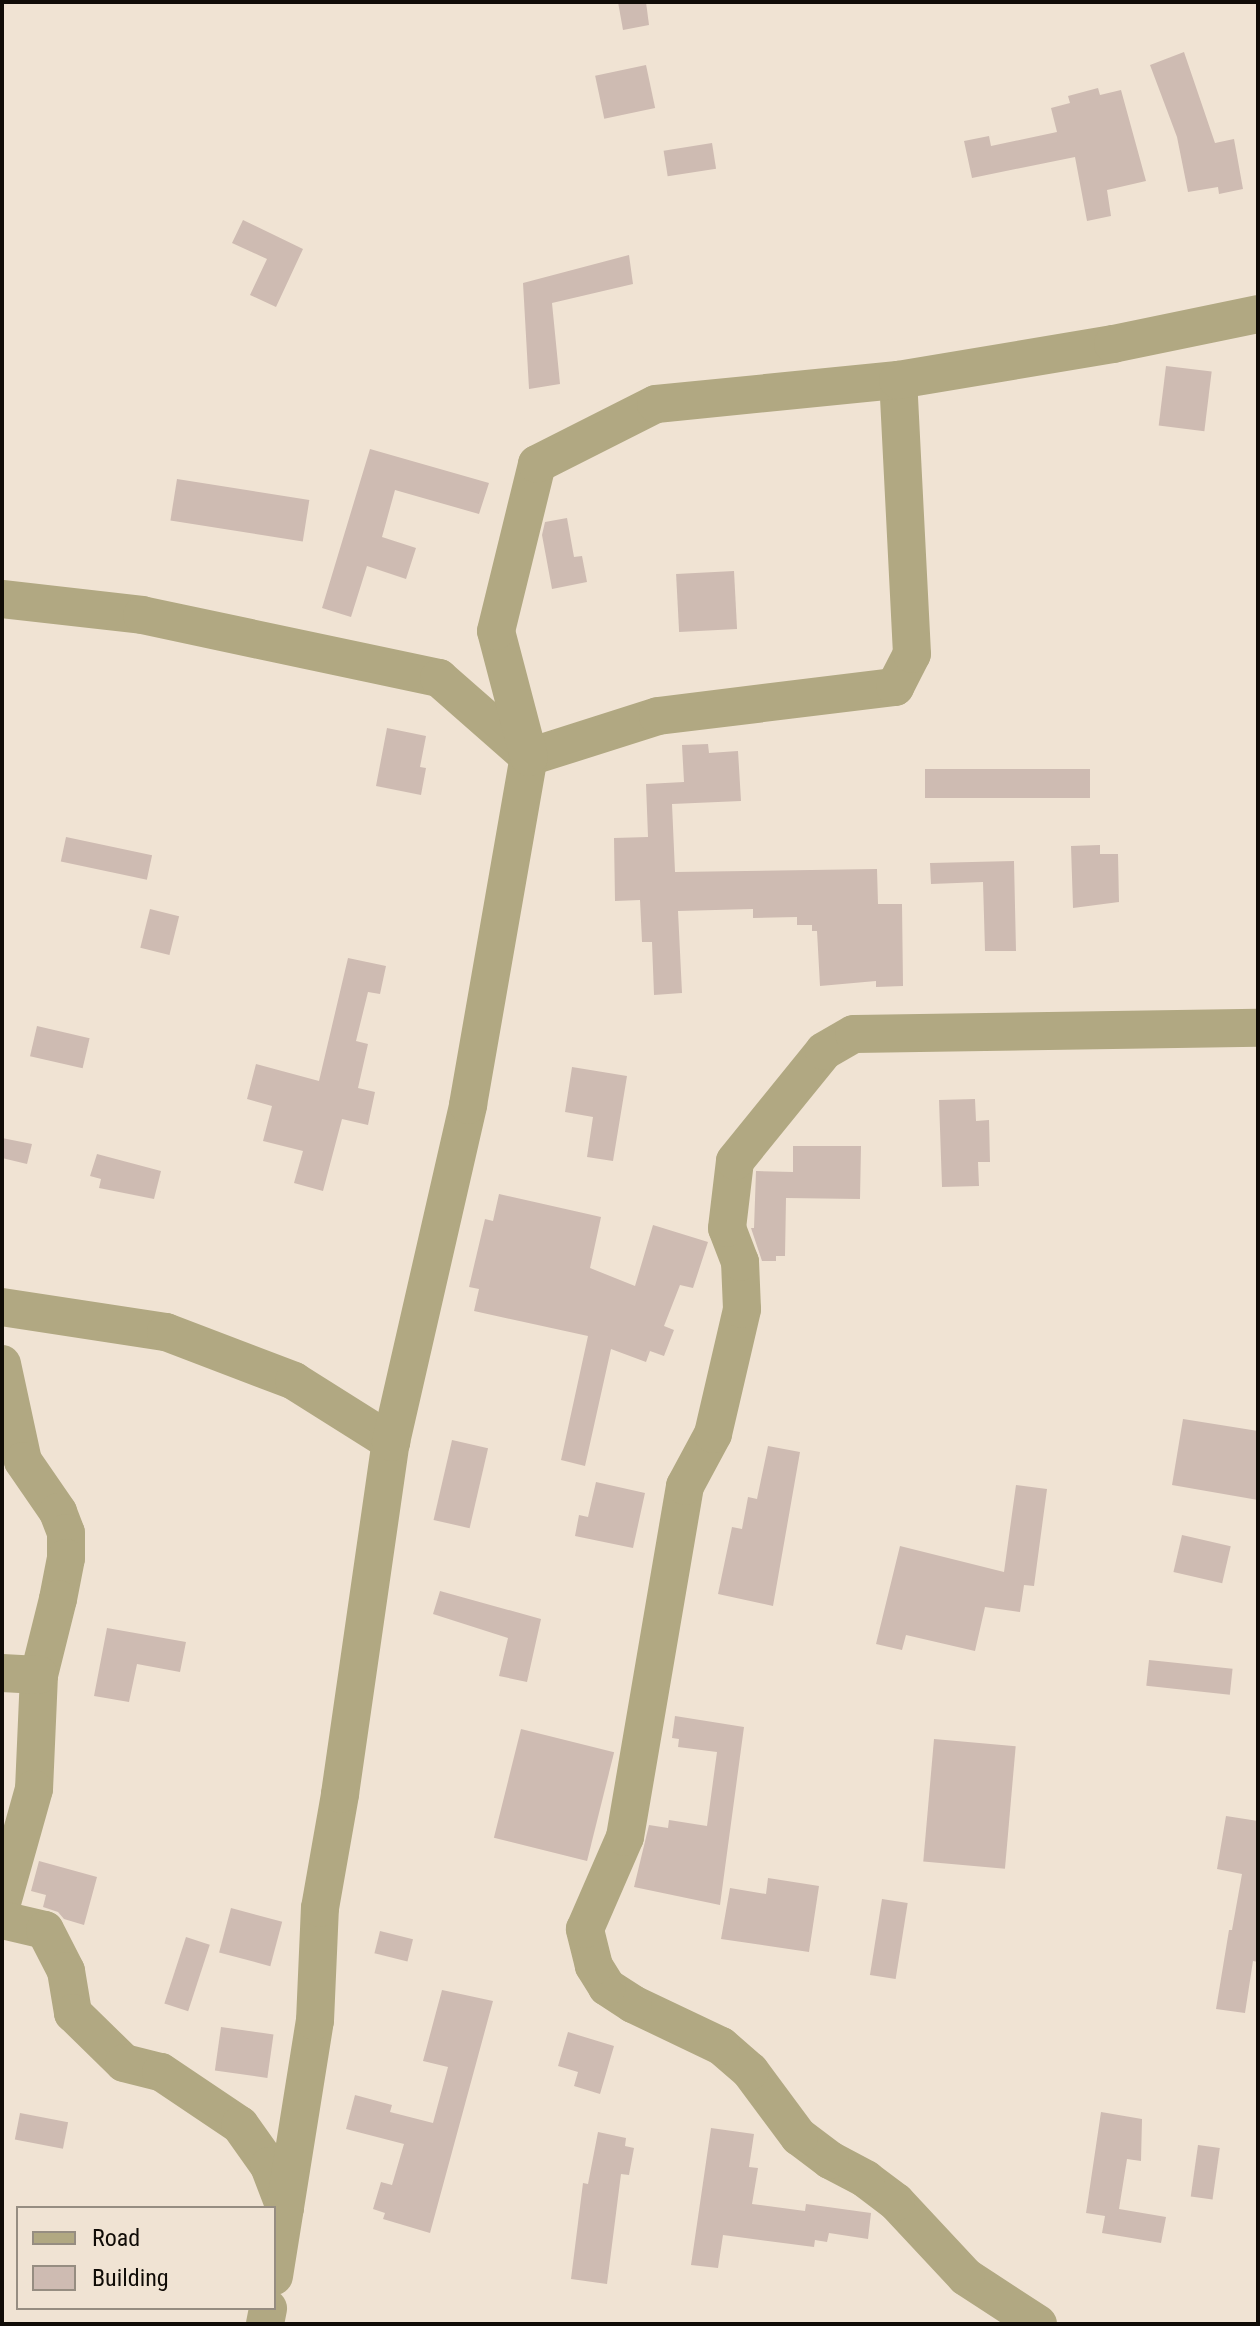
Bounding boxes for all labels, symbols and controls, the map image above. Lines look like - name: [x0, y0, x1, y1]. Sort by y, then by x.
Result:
- legend: [16, 2206, 276, 2310]
- text: Road: [92, 2224, 140, 2252]
- text: Building: [92, 2264, 169, 2292]

